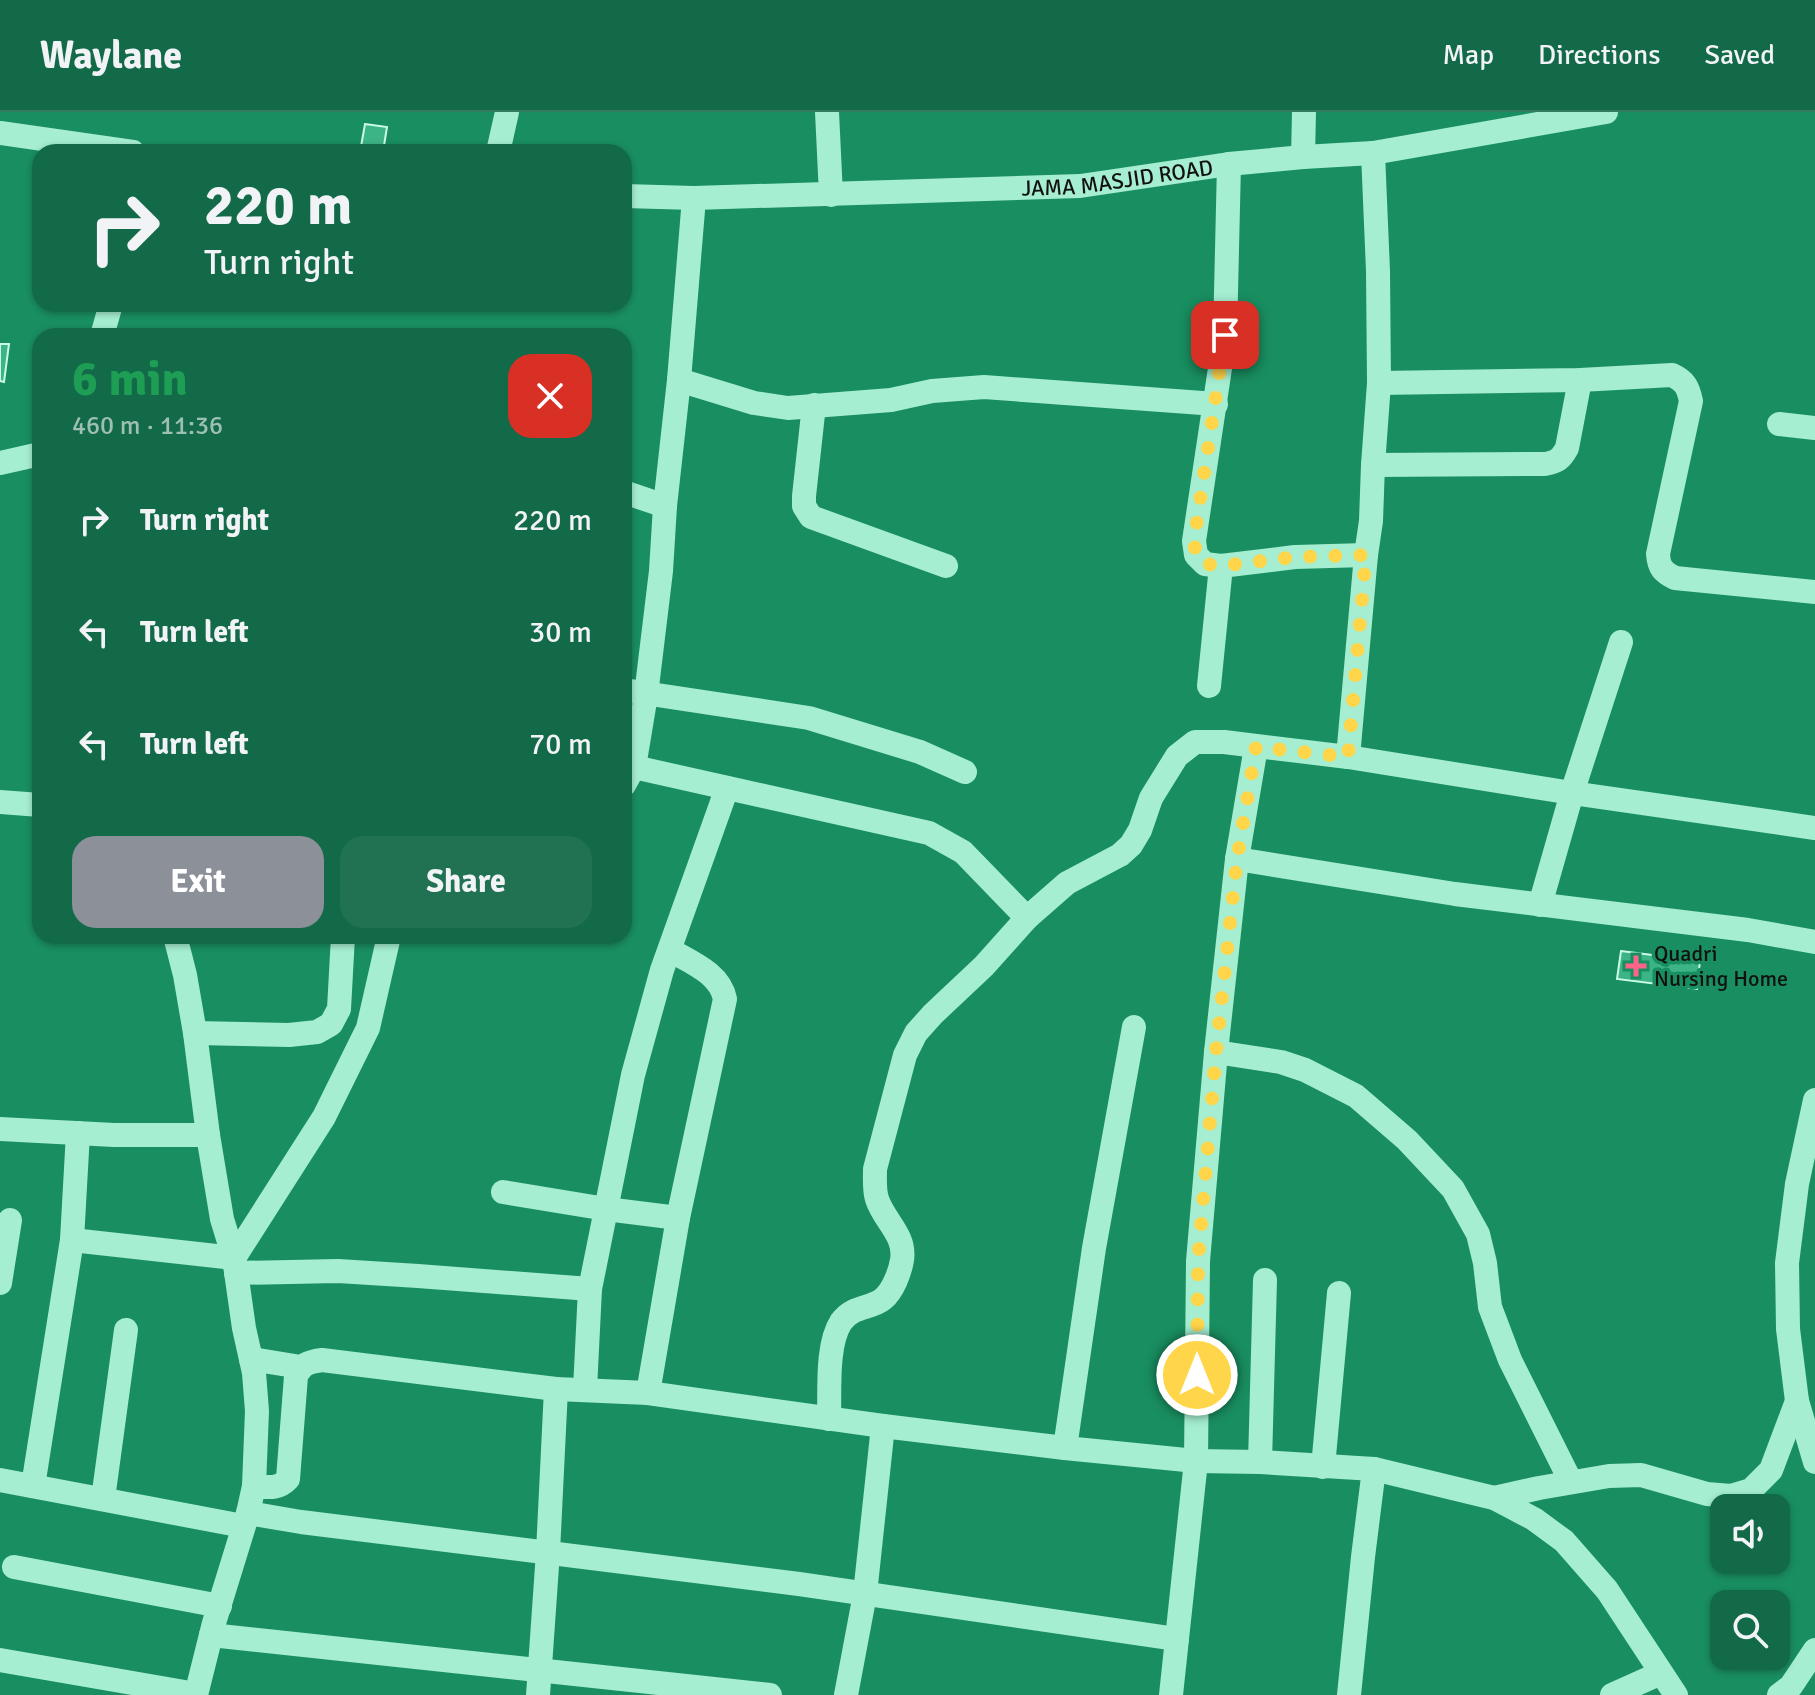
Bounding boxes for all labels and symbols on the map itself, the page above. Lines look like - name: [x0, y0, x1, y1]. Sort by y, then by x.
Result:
- street label: JAMA MASJID ROAD: [1021, 154, 1215, 202]
- pin: [1191, 301, 1259, 369]
- place label: Quadri Nursing Home: [1654, 940, 1788, 992]
- marker: Quadri Nursing Home: [1625, 955, 1647, 977]
- position arrow: [1155, 1333, 1239, 1417]

